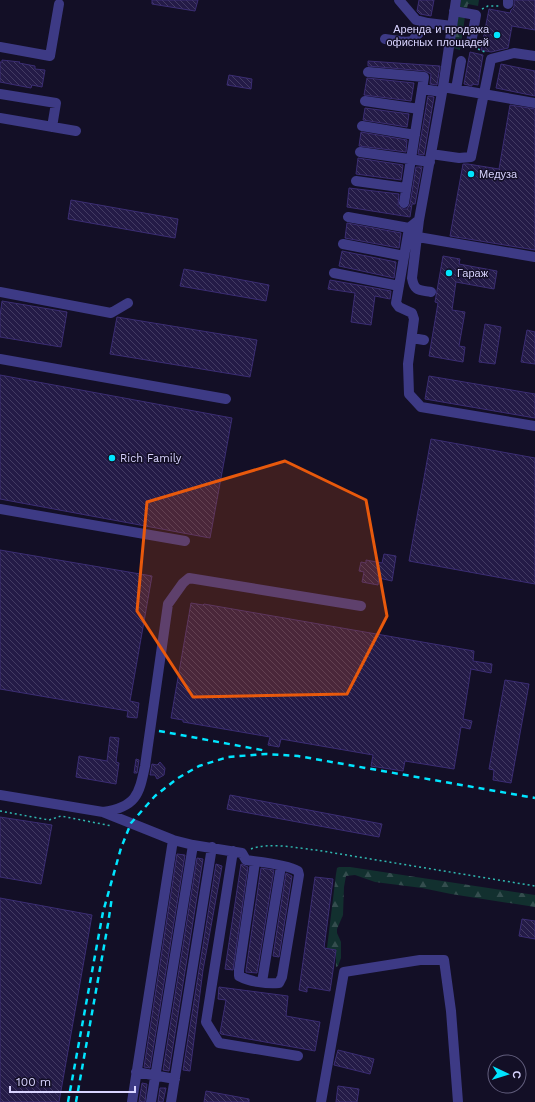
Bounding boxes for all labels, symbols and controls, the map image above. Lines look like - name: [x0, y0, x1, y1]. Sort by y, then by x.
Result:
- place label: Аренда и продажа офисных площадей: [386, 23, 490, 49]
- marker: Аренда и продажа офисных площадей: [492, 30, 502, 40]
- place label: Медуза: [479, 168, 518, 181]
- marker: Медуза: [466, 169, 476, 179]
- place label: Гараж: [457, 267, 489, 280]
- marker: Гараж: [444, 268, 454, 278]
- place label: Rich Family: [120, 452, 182, 465]
- marker: Rich Family: [107, 453, 117, 463]
- north arrow: [487, 1054, 527, 1094]
- scale bar: [10, 1068, 135, 1094]
- text: С: [510, 1070, 523, 1079]
- text: 100 m: [16, 1075, 51, 1089]

